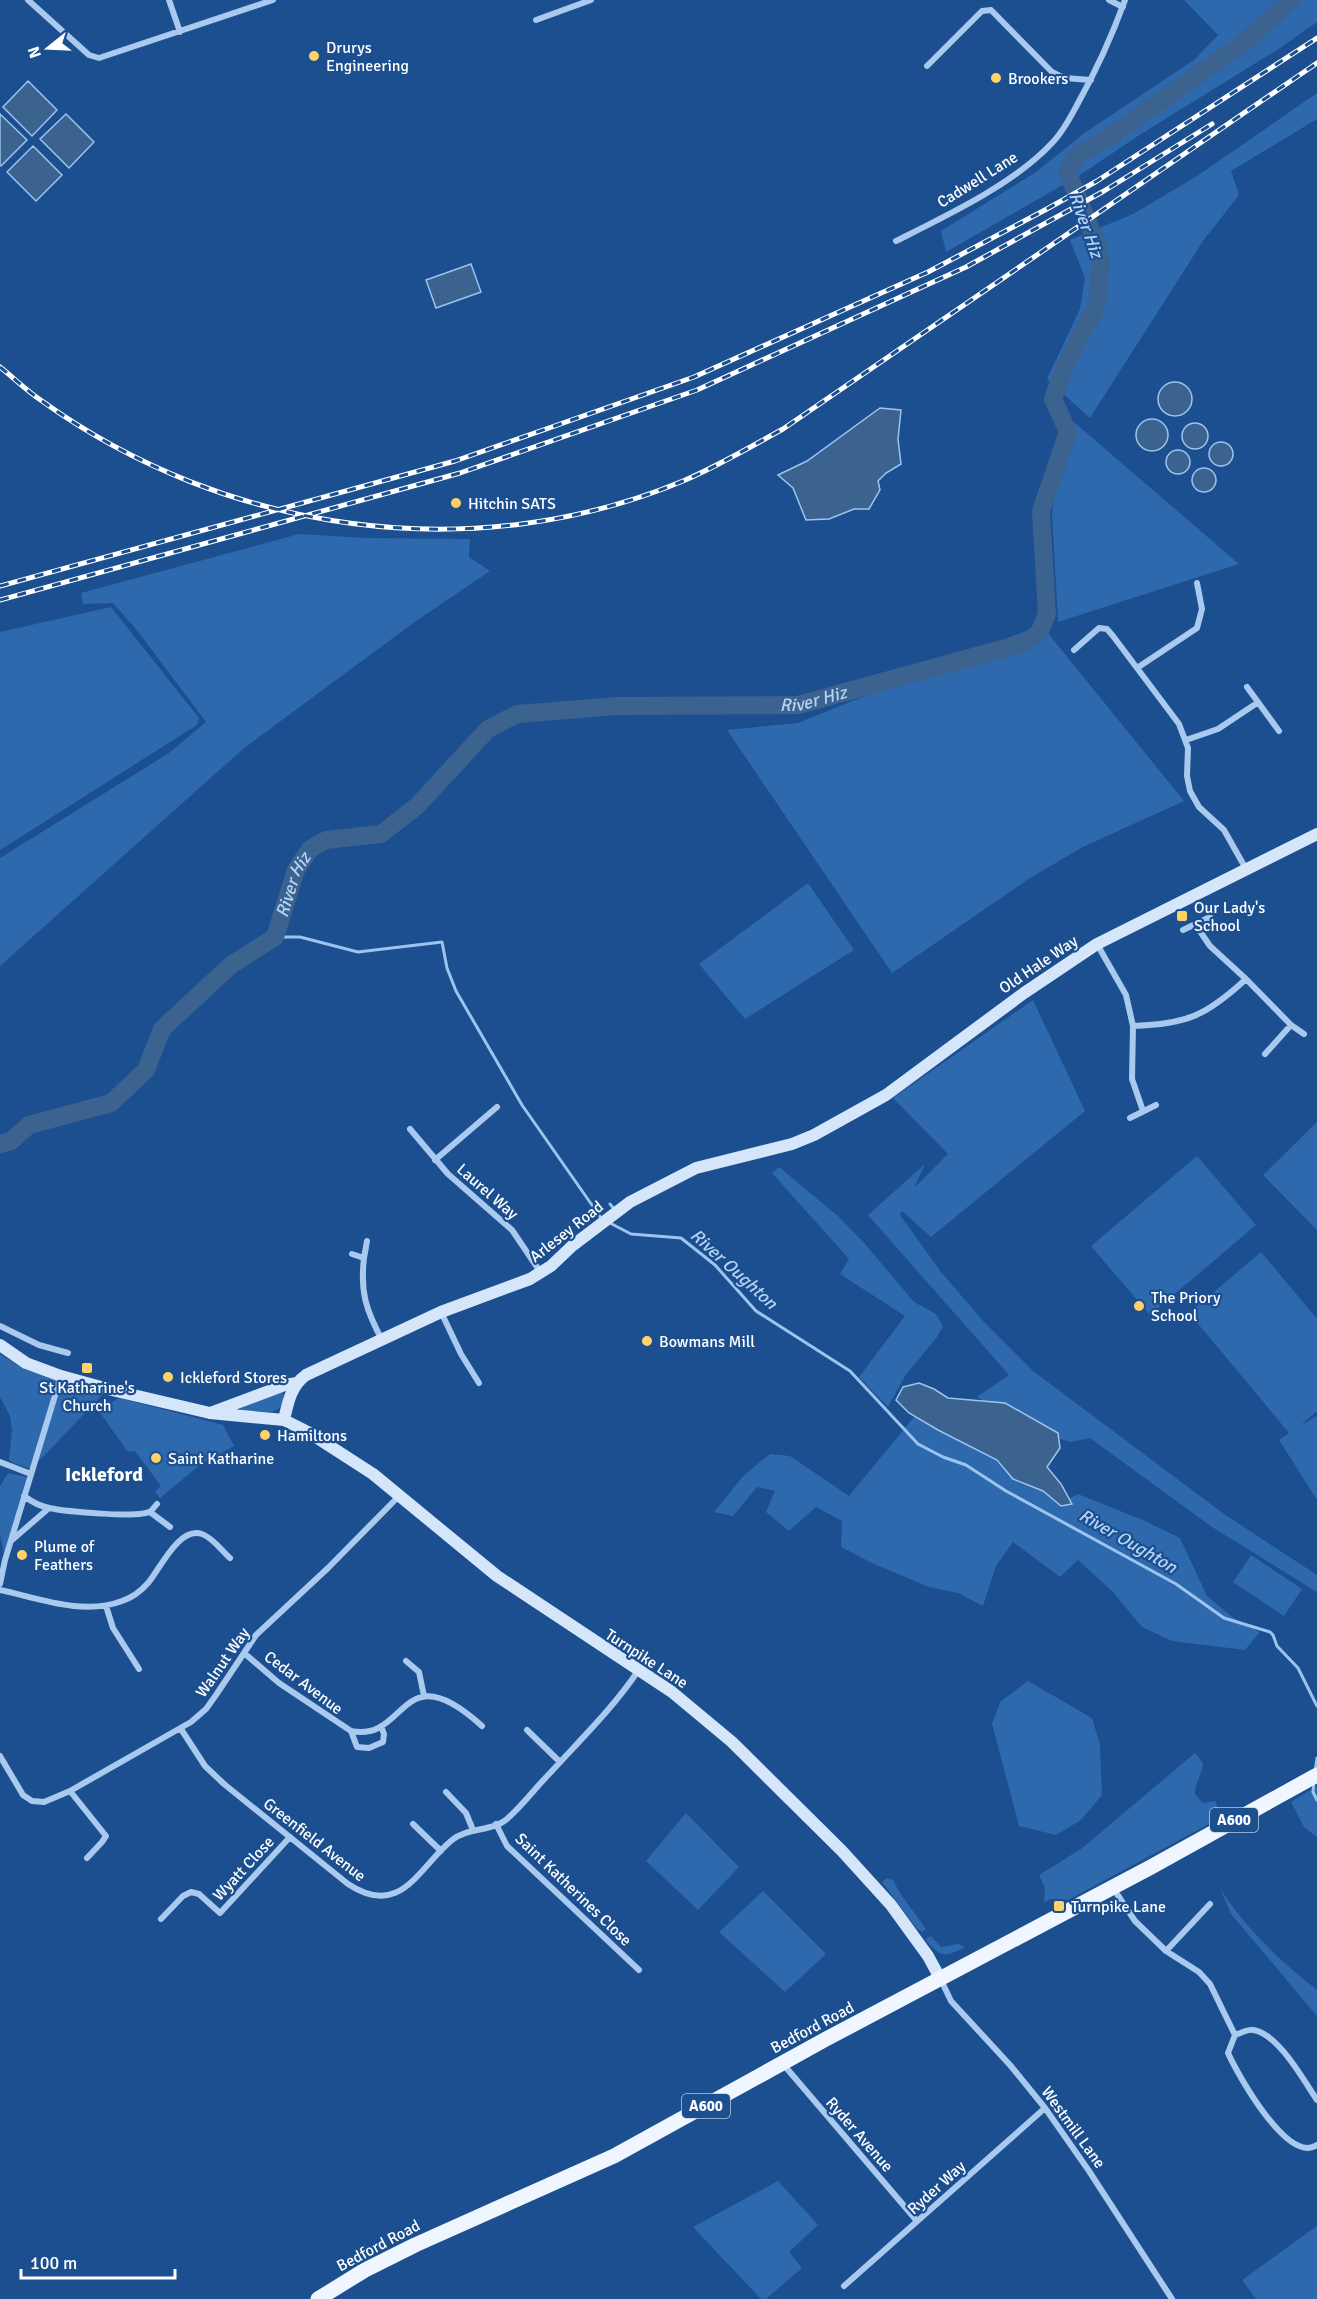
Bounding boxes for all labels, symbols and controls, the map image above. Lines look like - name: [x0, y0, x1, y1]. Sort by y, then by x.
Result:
- north arrow: [18, 18, 78, 78]
- place label: Drurys Engineering: [326, 38, 409, 76]
- text: N: [23, 44, 46, 61]
- marker: Drurys Engineering: [307, 49, 321, 63]
- place label: Brookers: [1008, 69, 1068, 89]
- marker: Brookers: [989, 71, 1003, 85]
- street label: Cadwell Lane: [934, 147, 1022, 212]
- water label: River Hiz: [1064, 189, 1109, 263]
- place label: Hitchin SATS: [468, 494, 556, 514]
- marker: Hitchin SATS: [449, 496, 463, 510]
- water label: River Hiz: [780, 681, 851, 716]
- water label: River Hiz: [271, 846, 317, 920]
- place label: Our Lady's School: [1194, 898, 1265, 936]
- marker: Our Lady's School: [1175, 909, 1189, 923]
- street label: Old Hale Way: [995, 931, 1082, 998]
- street label: Laurel Way: [452, 1160, 523, 1224]
- street label: Arlesey Road: [526, 1197, 608, 1267]
- water label: River Oughton: [686, 1224, 783, 1315]
- place label: The Priory School: [1151, 1288, 1221, 1326]
- marker: The Priory School: [1132, 1299, 1146, 1313]
- place label: Bowmans Mill: [659, 1332, 755, 1352]
- marker: Bowmans Mill: [640, 1334, 654, 1348]
- marker: St Katharine's Church: [80, 1361, 94, 1375]
- place label: Ickleford Stores: [180, 1368, 287, 1388]
- marker: Ickleford Stores: [161, 1370, 175, 1384]
- place label: St Katharine's Church: [39, 1378, 135, 1416]
- place label: Hamiltons: [277, 1426, 347, 1446]
- marker: Hamiltons: [258, 1428, 272, 1442]
- place label: Saint Katharine: [168, 1449, 274, 1469]
- marker: Saint Katharine: [149, 1451, 163, 1465]
- district label: Ickleford: [65, 1462, 143, 1487]
- water label: River Oughton: [1075, 1504, 1182, 1578]
- place label: Plume of Feathers: [34, 1537, 95, 1575]
- marker: Plume of Feathers: [15, 1548, 29, 1562]
- street label: Walnut Way: [191, 1623, 254, 1701]
- street label: Turnpike Lane: [601, 1625, 692, 1693]
- street label: Cedar Avenue: [260, 1647, 347, 1719]
- street label: Greenfield Avenue: [259, 1794, 370, 1886]
- road number: A600: [1210, 1808, 1258, 1832]
- street label: Saint Katherines Close: [511, 1829, 636, 1951]
- street label: Wyatt Close: [209, 1832, 279, 1905]
- place label: Turnpike Lane: [1071, 1897, 1166, 1917]
- marker: Turnpike Lane: [1052, 1899, 1066, 1913]
- street label: Bedford Road: [767, 1998, 858, 2058]
- street label: Westmill Lane: [1037, 2083, 1110, 2172]
- street label: Ryder Avenue: [821, 2093, 897, 2176]
- road number: A600: [682, 2094, 730, 2118]
- street label: Ryder Way: [903, 2156, 970, 2219]
- street label: Bedford Road: [333, 2216, 424, 2276]
- scale bar: [21, 2242, 176, 2280]
- text: 100 m: [30, 2252, 77, 2274]

